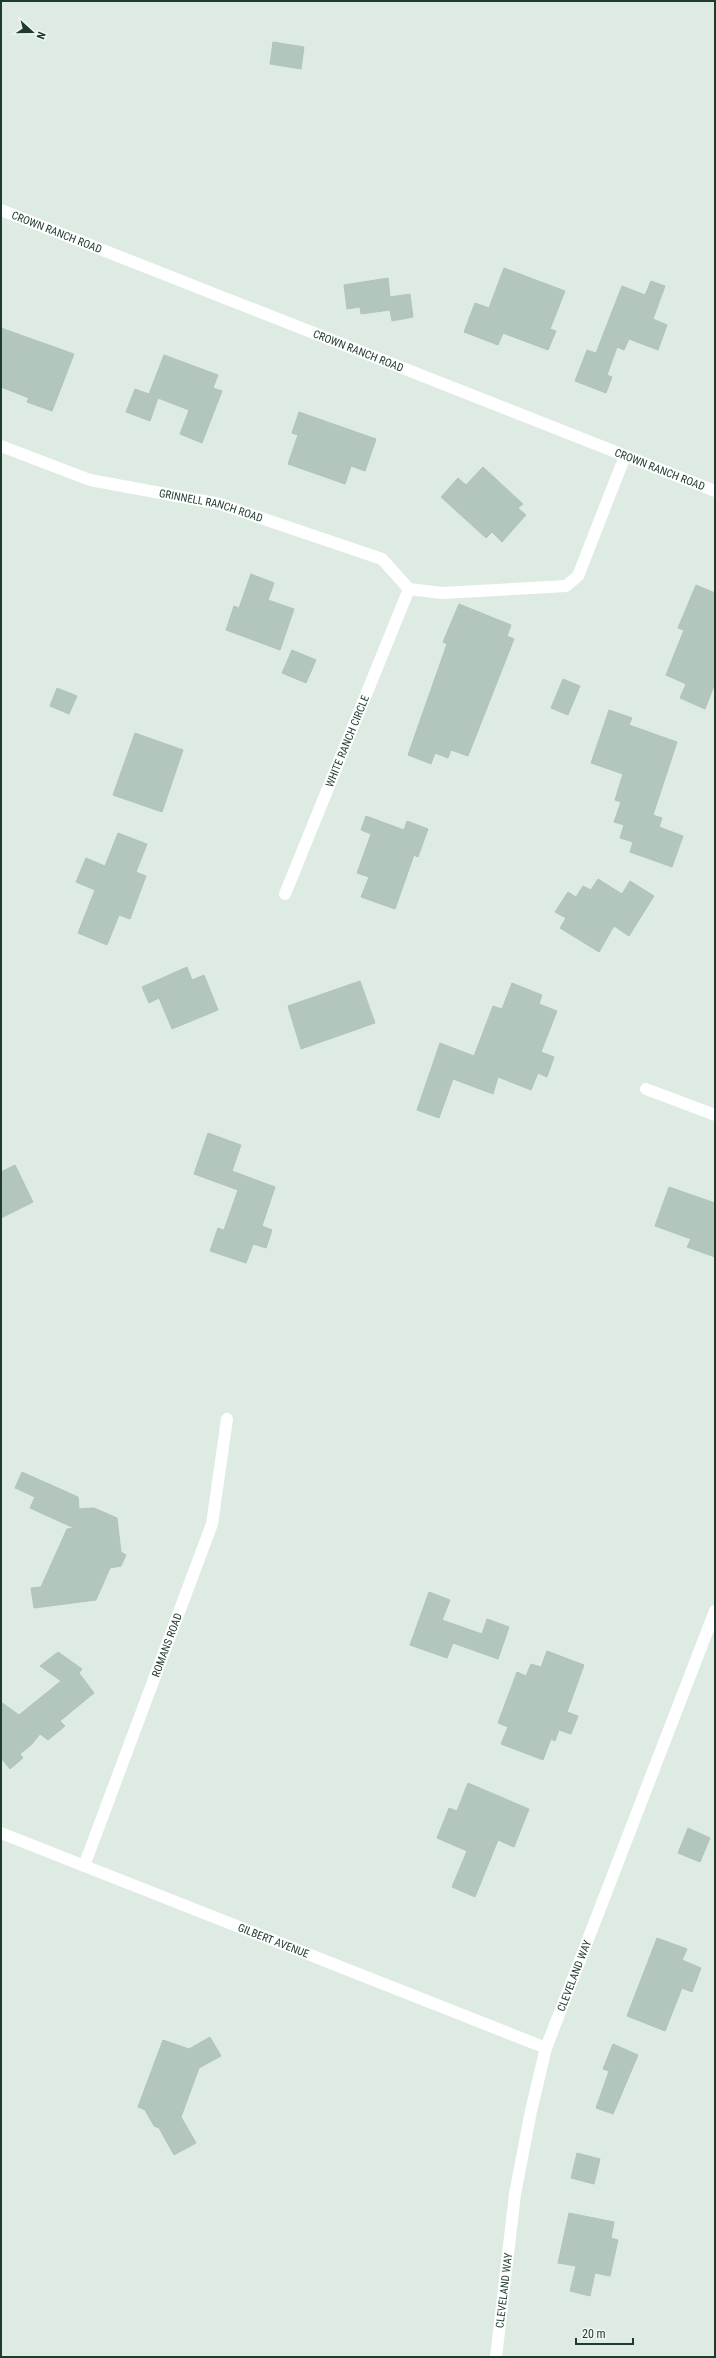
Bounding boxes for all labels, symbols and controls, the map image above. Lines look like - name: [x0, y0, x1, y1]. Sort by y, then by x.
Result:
- north arrow: [12, 12, 52, 52]
- text: N: [34, 30, 48, 41]
- street label: CROWN RANCH ROAD: [10, 208, 104, 256]
- street label: CROWN RANCH ROAD: [311, 327, 405, 374]
- street label: CROWN RANCH ROAD: [613, 446, 707, 493]
- street label: GRINNELL RANCH ROAD: [158, 486, 265, 525]
- street label: WHITE RANCH CIRCLE: [323, 693, 372, 789]
- street label: ROMANS ROAD: [149, 1611, 185, 1679]
- street label: GILBERT AVENUE: [236, 1921, 312, 1961]
- street label: CLEVELAND WAY: [554, 1938, 594, 2013]
- street label: CLEVELAND WAY: [493, 2252, 515, 2329]
- scale bar: [576, 2320, 633, 2346]
- text: 20 m: [582, 2327, 606, 2341]

